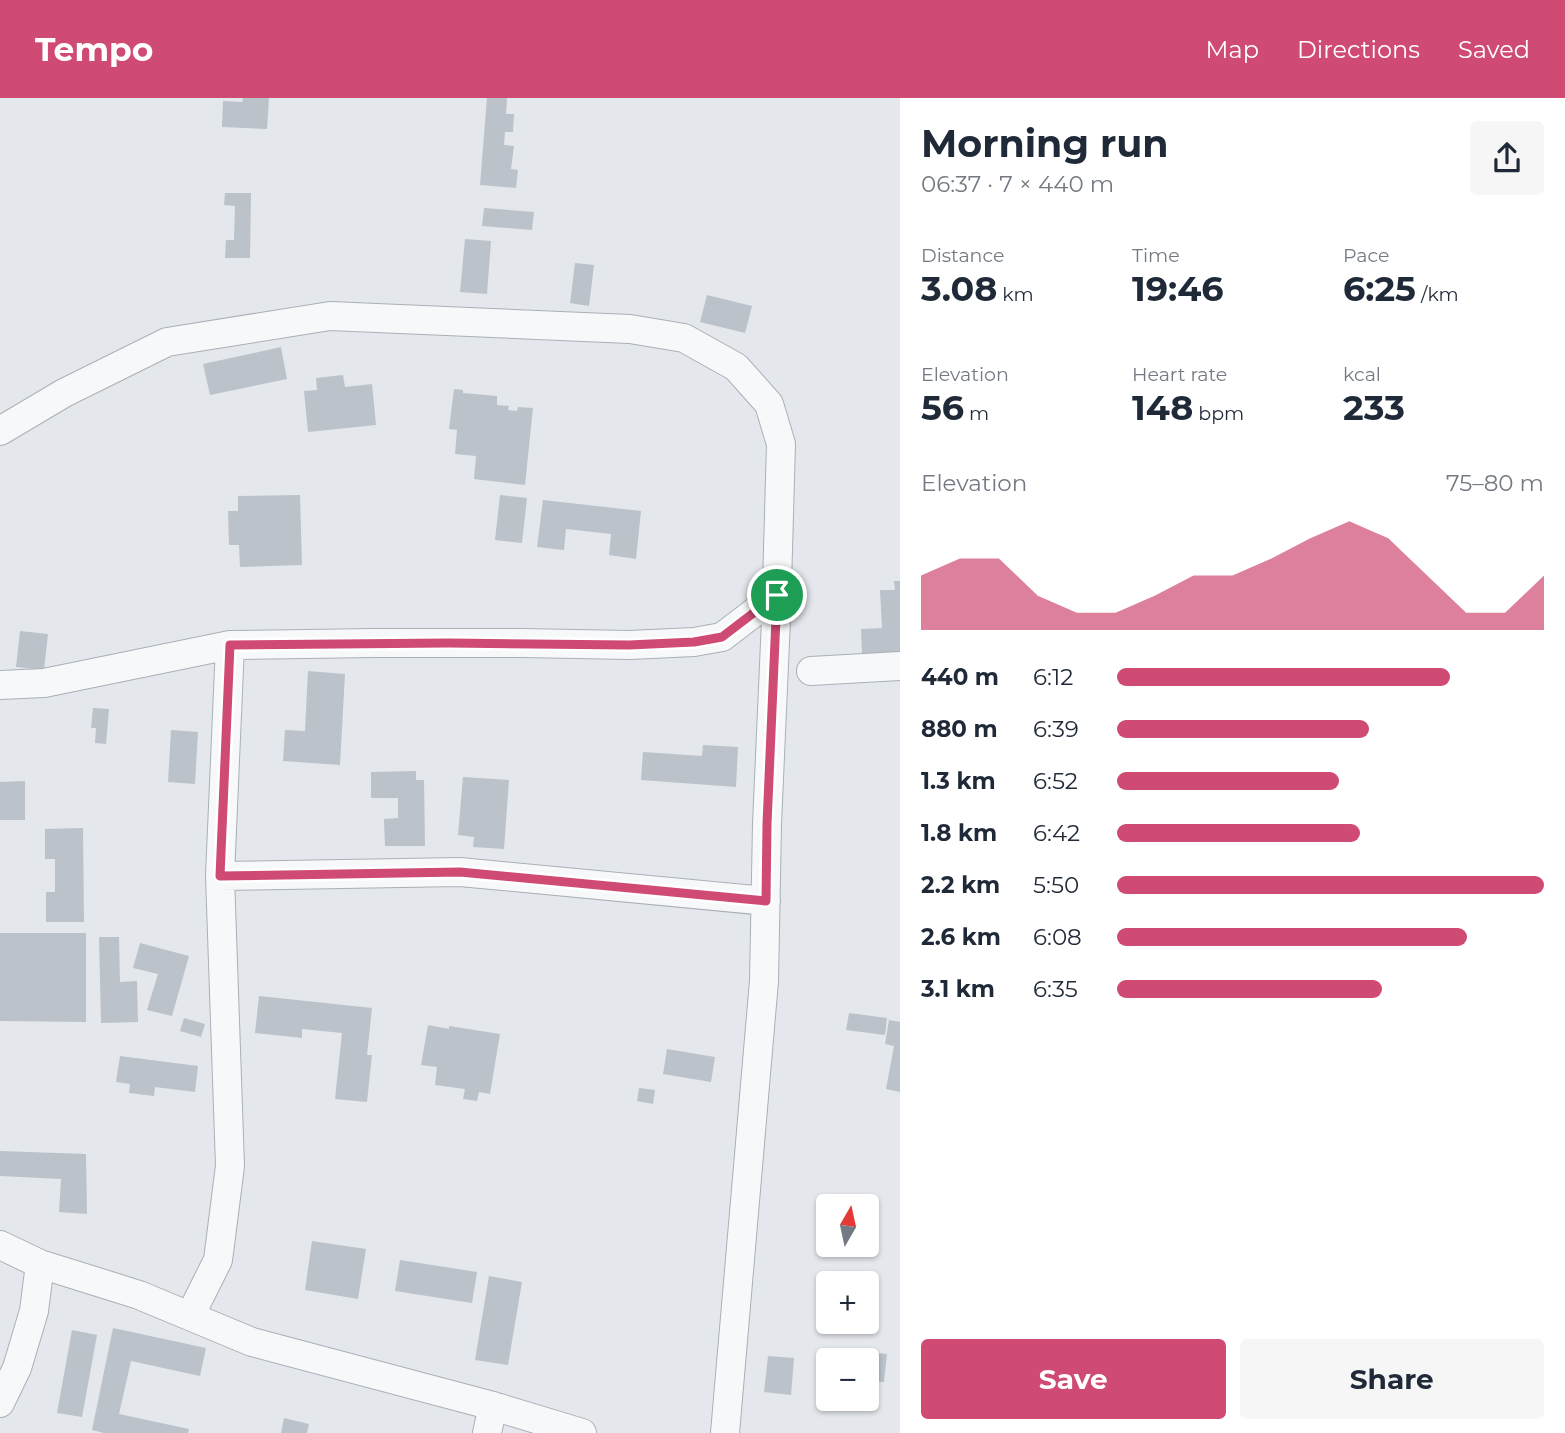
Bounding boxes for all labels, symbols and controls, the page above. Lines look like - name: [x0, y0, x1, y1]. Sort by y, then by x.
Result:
- text: Tempo: [35, 29, 153, 69]
- text: Map: [1206, 35, 1259, 64]
- text: Directions: [1297, 35, 1420, 64]
- text: Saved: [1458, 35, 1530, 64]
- text: Morning run: [921, 120, 1169, 167]
- button: share: [1470, 121, 1544, 195]
- text: 06:37 · 7 × 440 m: [921, 170, 1114, 198]
- text: Distance: [921, 244, 1004, 267]
- text: Time: [1132, 244, 1180, 267]
- text: Pace: [1343, 244, 1390, 267]
- text: 3.08: [921, 267, 997, 310]
- text: 19:46: [1132, 267, 1224, 310]
- text: 6:25: [1343, 267, 1416, 310]
- text: km: [997, 283, 1034, 306]
- text: /km: [1416, 283, 1459, 306]
- text: Elevation: [921, 363, 1009, 386]
- text: Heart rate: [1132, 363, 1227, 386]
- text: kcal: [1343, 363, 1381, 386]
- text: 56: [921, 386, 964, 429]
- text: 148: [1132, 386, 1193, 429]
- text: 233: [1343, 386, 1405, 429]
- text: m: [964, 402, 989, 425]
- text: bpm: [1193, 402, 1244, 425]
- text: Elevation: [921, 469, 1027, 497]
- text: 75–80 m: [1446, 469, 1544, 497]
- pin: [747, 565, 807, 625]
- icon: arrive: [758, 576, 796, 614]
- text: 440 m: [921, 663, 999, 691]
- text: 6:12: [1033, 663, 1073, 691]
- text: 880 m: [921, 715, 998, 743]
- text: 6:39: [1033, 715, 1079, 743]
- text: 1.3 km: [921, 767, 996, 795]
- text: 6:52: [1033, 767, 1078, 795]
- text: 1.8 km: [921, 819, 997, 847]
- text: 6:42: [1033, 819, 1080, 847]
- text: 2.2 km: [921, 871, 1000, 899]
- text: 5:50: [1033, 871, 1079, 899]
- text: 2.6 km: [921, 923, 1001, 951]
- text: 6:08: [1033, 923, 1082, 951]
- text: 3.1 km: [921, 975, 995, 1003]
- text: 6:35: [1033, 975, 1078, 1003]
- north arrow: [816, 1194, 878, 1256]
- map controls: [816, 1194, 879, 1411]
- button: +: [816, 1271, 879, 1334]
- button: Save: [921, 1339, 1226, 1419]
- button: Share: [1240, 1339, 1544, 1419]
- button: −: [816, 1348, 879, 1411]

